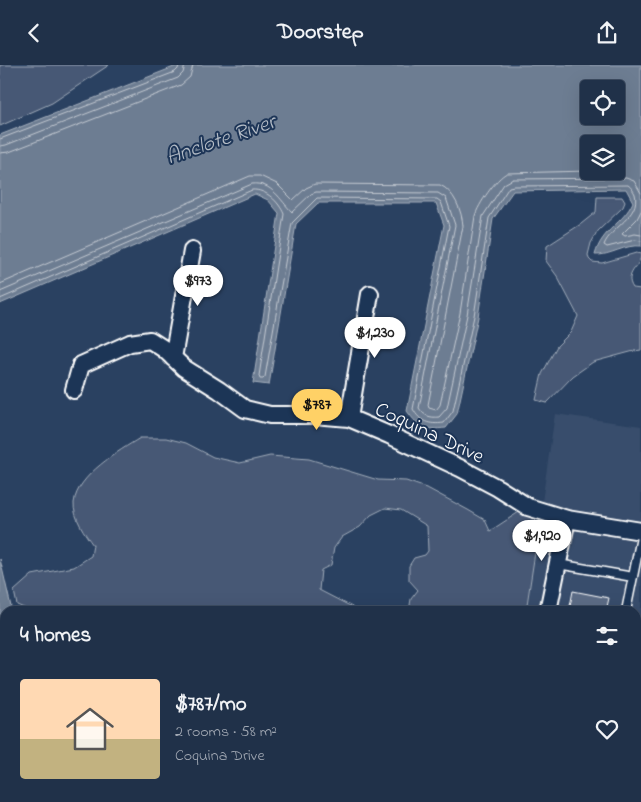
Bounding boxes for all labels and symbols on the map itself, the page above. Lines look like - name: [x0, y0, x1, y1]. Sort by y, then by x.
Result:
- water label: Anclote River: [162, 106, 283, 175]
- pin: $973: [168, 265, 228, 307]
- pin: $1,230: [334, 317, 416, 359]
- pin: $787: [287, 389, 347, 431]
- street label: Coquina Drive: [369, 395, 489, 473]
- pin: $1,920: [501, 519, 583, 562]

